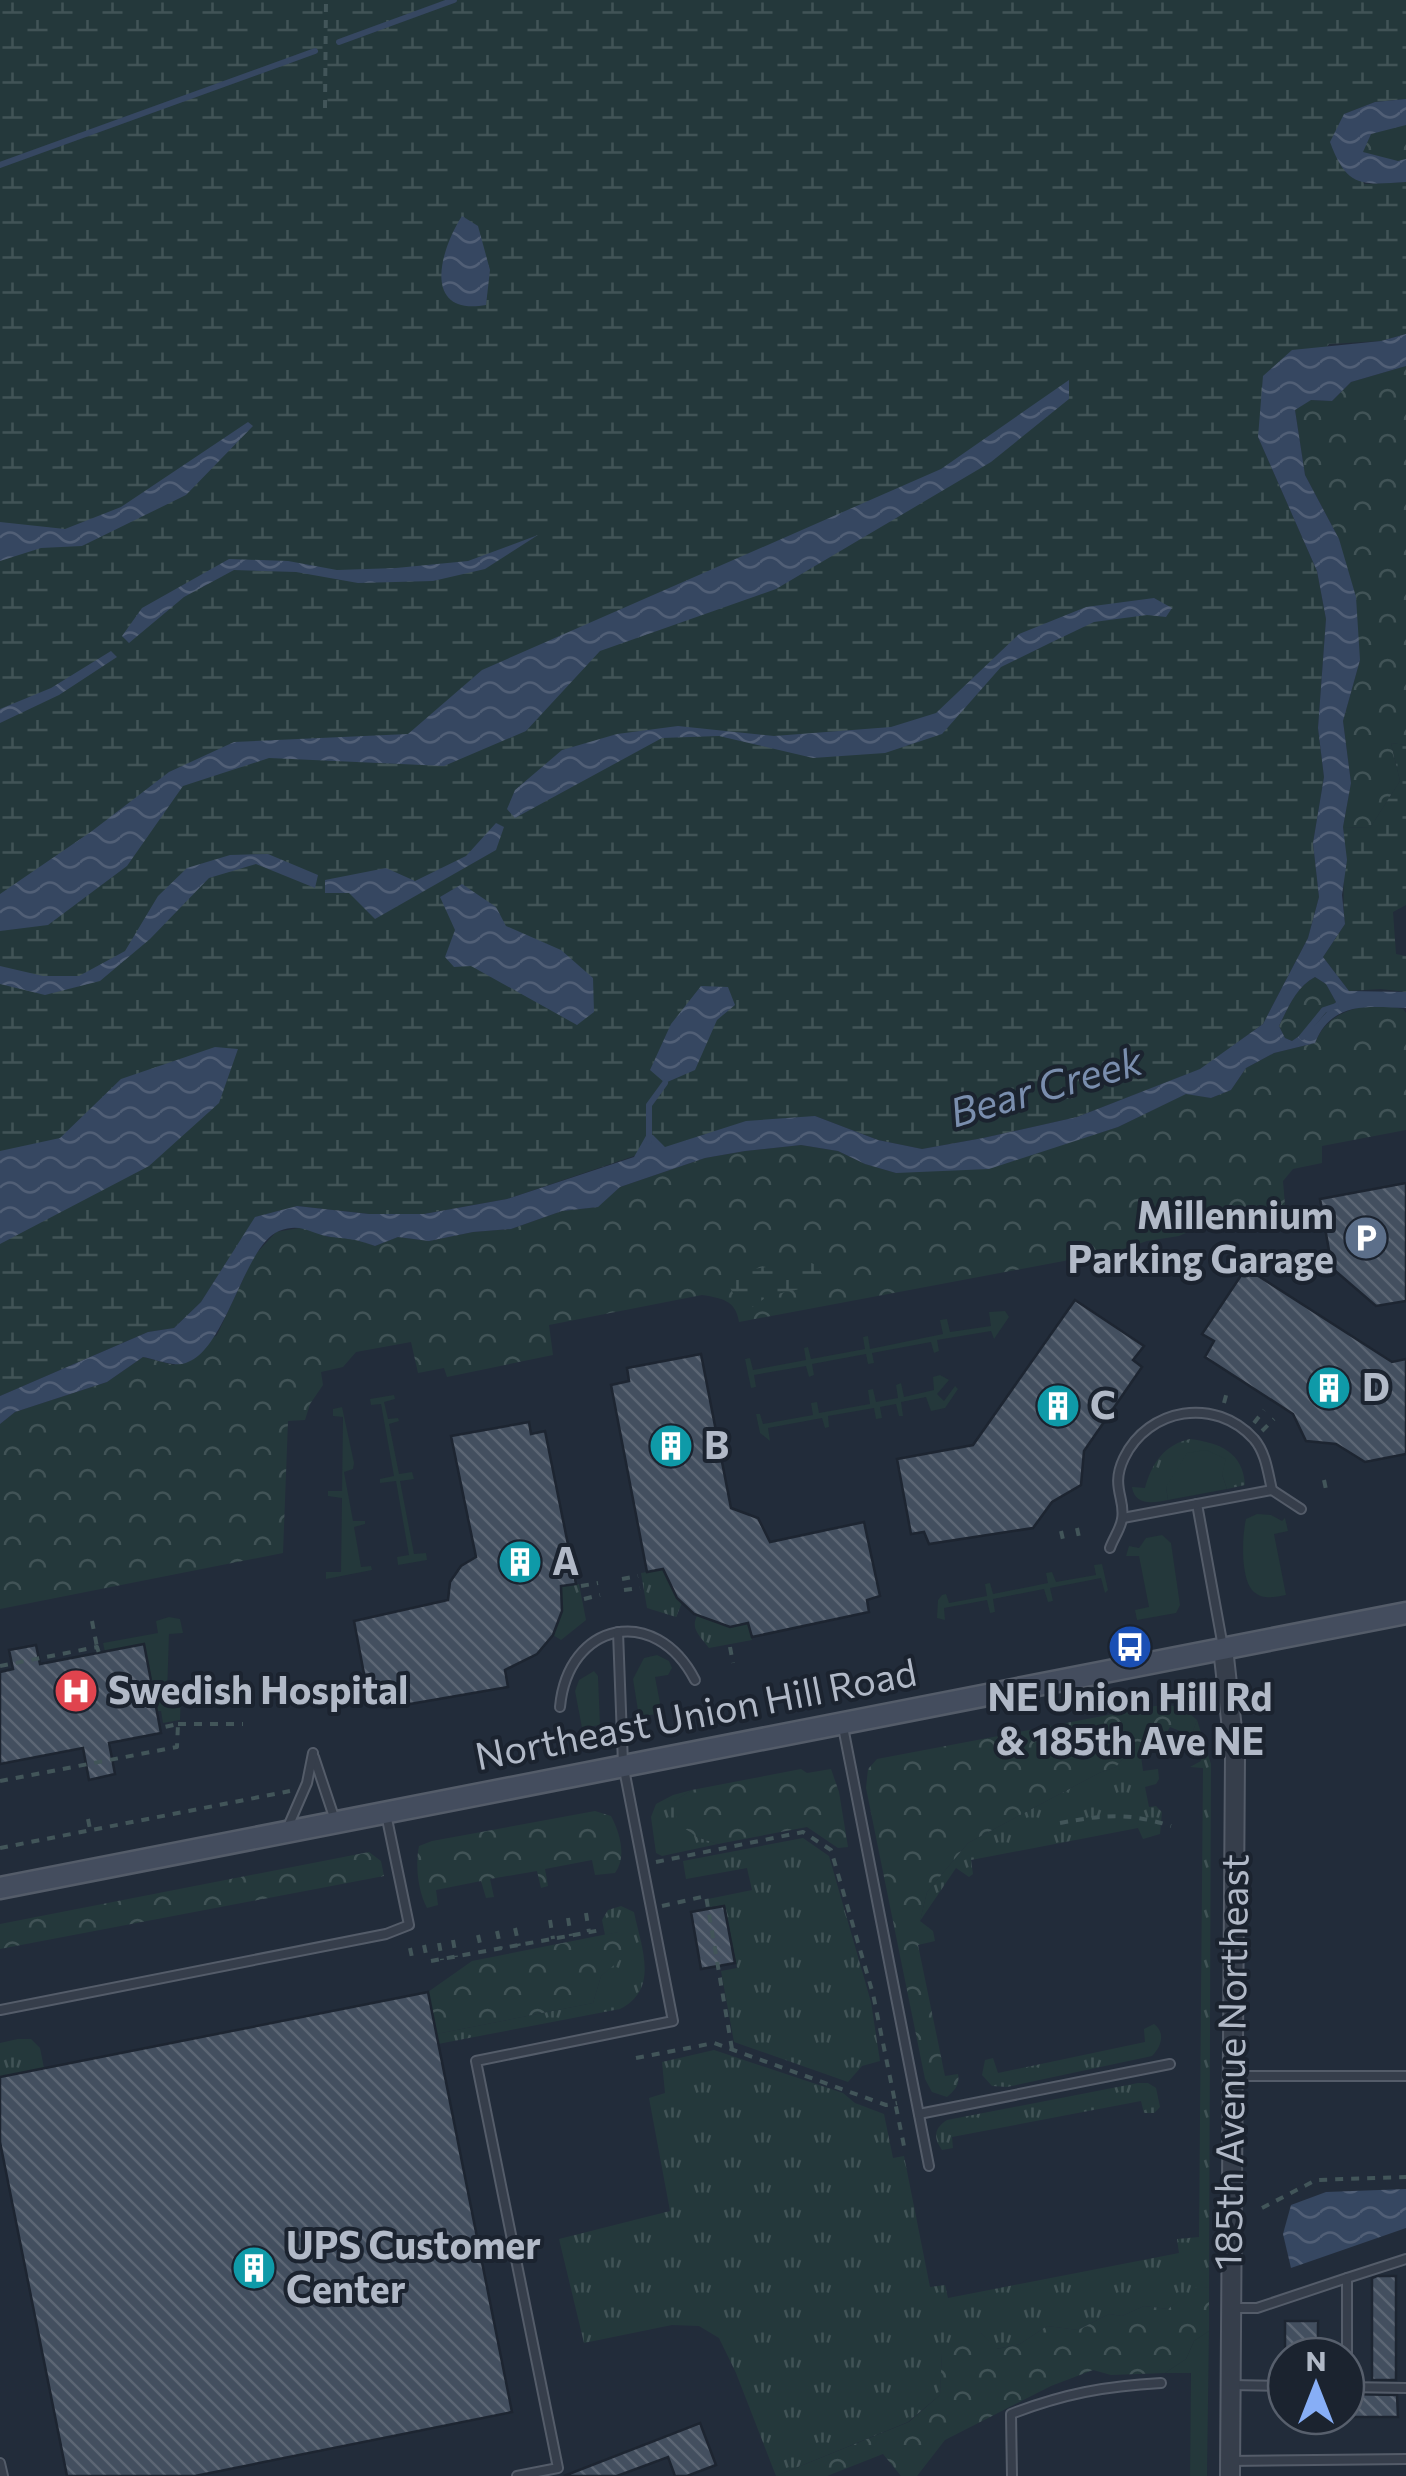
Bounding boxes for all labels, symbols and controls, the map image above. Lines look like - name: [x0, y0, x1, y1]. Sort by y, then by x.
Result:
- water label: Bear Creek: [943, 1033, 1149, 1135]
- place label: Millennium Parking Garage: [1068, 1190, 1334, 1281]
- parking icon: Millennium Parking Garage: [1343, 1215, 1389, 1261]
- place label: D: [1362, 1362, 1390, 1409]
- building icon: D: [1306, 1365, 1352, 1411]
- place label: C: [1090, 1380, 1116, 1427]
- building icon: C: [1035, 1383, 1081, 1429]
- place label: B: [704, 1420, 729, 1467]
- building icon: B: [648, 1423, 694, 1469]
- place label: A: [552, 1536, 579, 1583]
- building icon: A: [497, 1539, 543, 1585]
- bus stop icon: NE Union Hill Rd & 185th Ave NE: [1107, 1624, 1153, 1670]
- street label: Northeast Union Hill Road: [471, 1647, 920, 1778]
- place label: Swedish Hospital: [108, 1665, 408, 1712]
- hospital icon: Swedish Hospital: [53, 1668, 99, 1714]
- place label: NE Union Hill Rd & 185th Ave NE: [988, 1672, 1272, 1763]
- street label: 185th Avenue Northeast: [1202, 1853, 1257, 2270]
- place label: UPS Customer Center: [286, 2220, 541, 2311]
- building icon: UPS Customer Center: [231, 2245, 277, 2291]
- north arrow: [1266, 2336, 1366, 2436]
- text: N: [1306, 2343, 1327, 2377]

